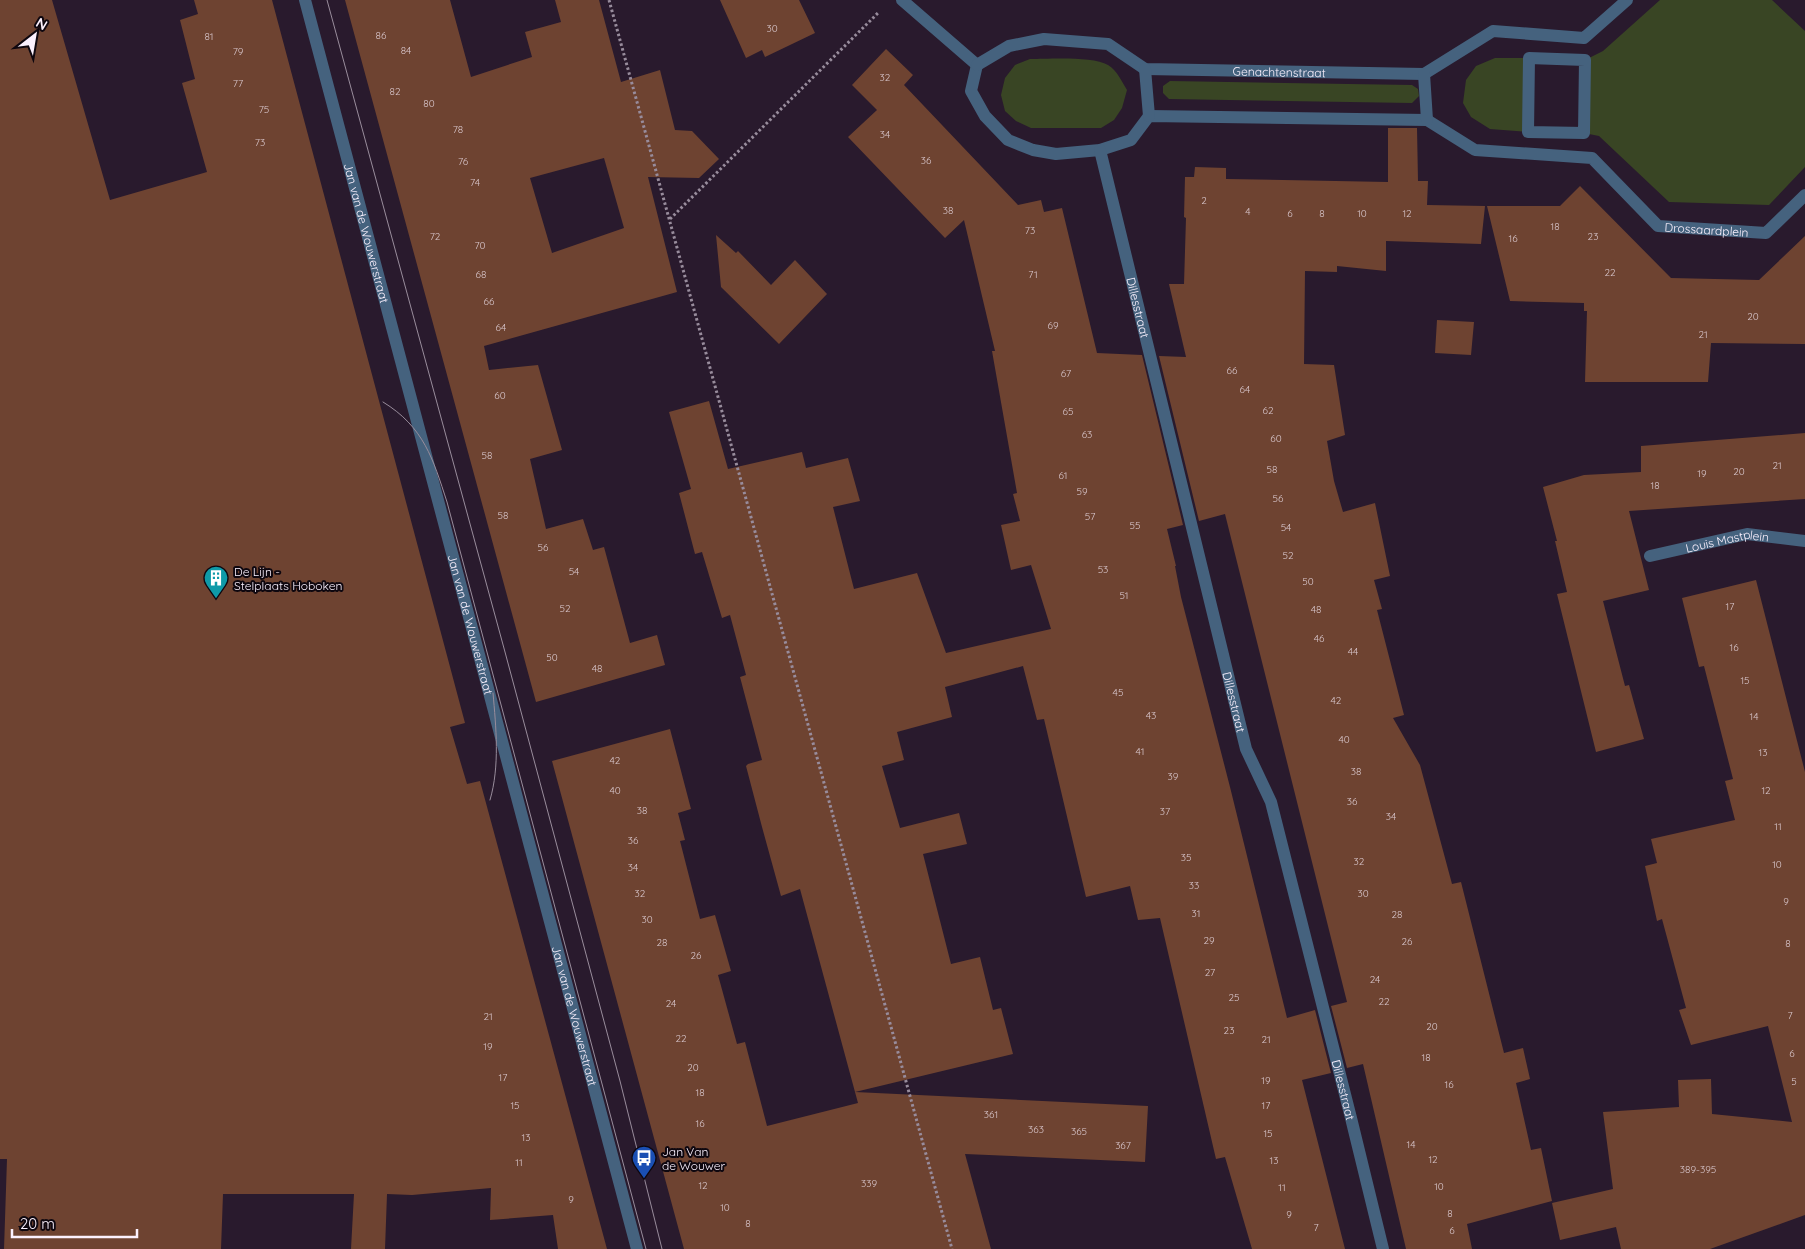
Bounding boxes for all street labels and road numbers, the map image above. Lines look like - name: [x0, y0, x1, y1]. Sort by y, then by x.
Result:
- street label: Genachtenstraat: [1233, 63, 1326, 80]
- street label: Jan van de Wouwerstraat: [341, 161, 393, 305]
- street label: Drossaardplein: [1664, 219, 1749, 239]
- street label: Dillesstraat: [1124, 275, 1153, 339]
- street label: Louis Mastplein: [1684, 526, 1770, 555]
- street label: Jan van de Wouwerstraat: [445, 553, 497, 696]
- street label: Dillesstraat: [1220, 670, 1249, 734]
- street label: Jan van de Wouwerstraat: [549, 944, 601, 1087]
- street label: Dillesstraat: [1329, 1058, 1359, 1122]

